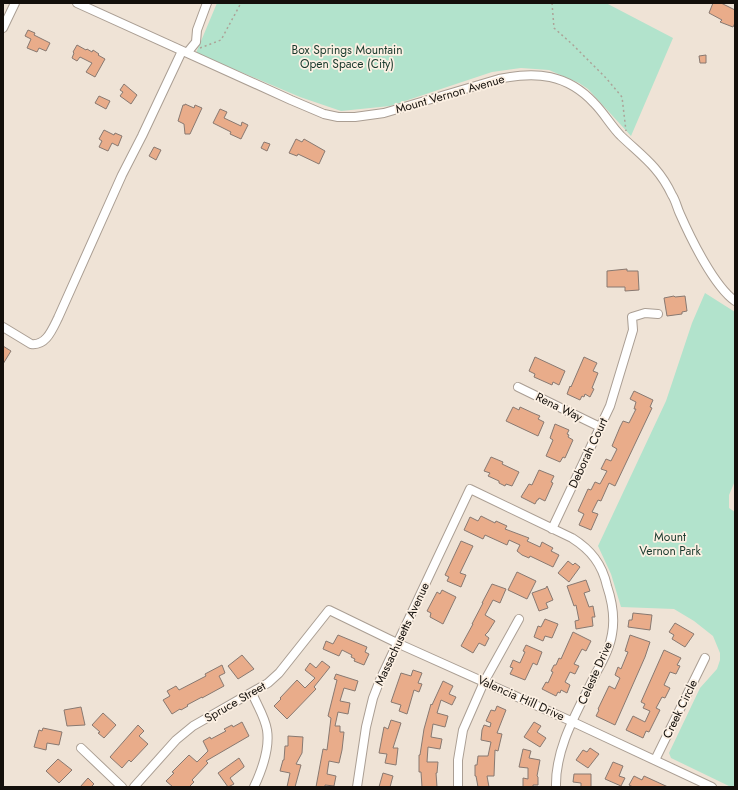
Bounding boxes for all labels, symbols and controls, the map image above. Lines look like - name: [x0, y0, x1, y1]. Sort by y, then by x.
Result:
- park label: Box Springs Mountain Open Space (City): [292, 41, 402, 73]
- street label: Mount Vernon Avenue: [393, 70, 507, 118]
- street label: Rena Way: [532, 388, 586, 426]
- street label: Deborah Court: [564, 415, 612, 491]
- park label: Mount Vernon Park: [639, 528, 701, 560]
- street label: Massachusetts Avenue: [370, 579, 434, 689]
- street label: Celeste Drive: [573, 639, 617, 707]
- street label: Valencia Hill Drive: [475, 671, 567, 725]
- street label: Spruce Street: [201, 677, 269, 727]
- street label: Creek Circle: [658, 677, 702, 741]

